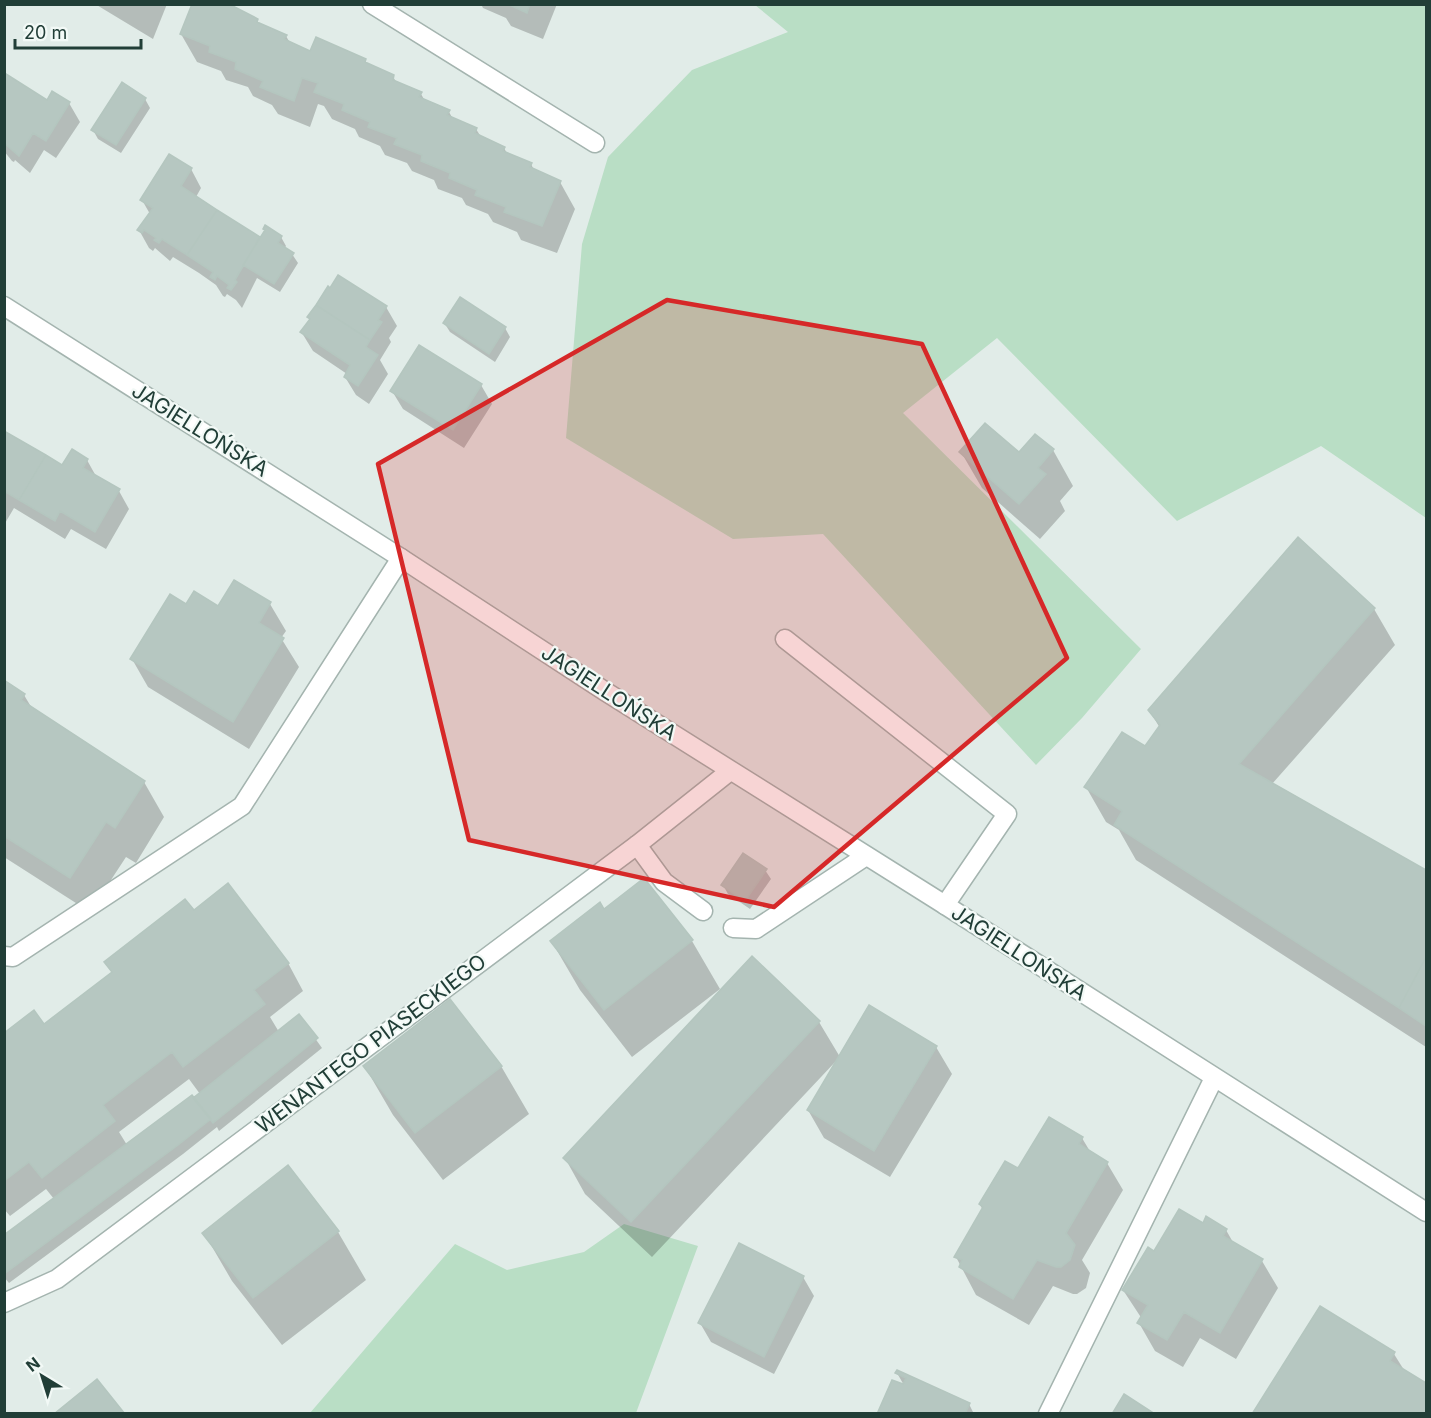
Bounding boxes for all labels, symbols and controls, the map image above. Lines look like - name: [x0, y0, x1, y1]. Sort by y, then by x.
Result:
- scale bar: [15, 12, 141, 50]
- text: 20 m: [24, 22, 67, 43]
- street label: JAGIELLOŃSKA: [127, 377, 274, 482]
- street label: JAGIELLOŃSKA: [537, 639, 682, 746]
- street label: JAGIELLOŃSKA: [947, 899, 1092, 1006]
- street label: WENANTEGO PIASECKIEGO: [250, 949, 491, 1139]
- north arrow: [12, 1346, 72, 1406]
- text: N: [22, 1353, 44, 1376]

